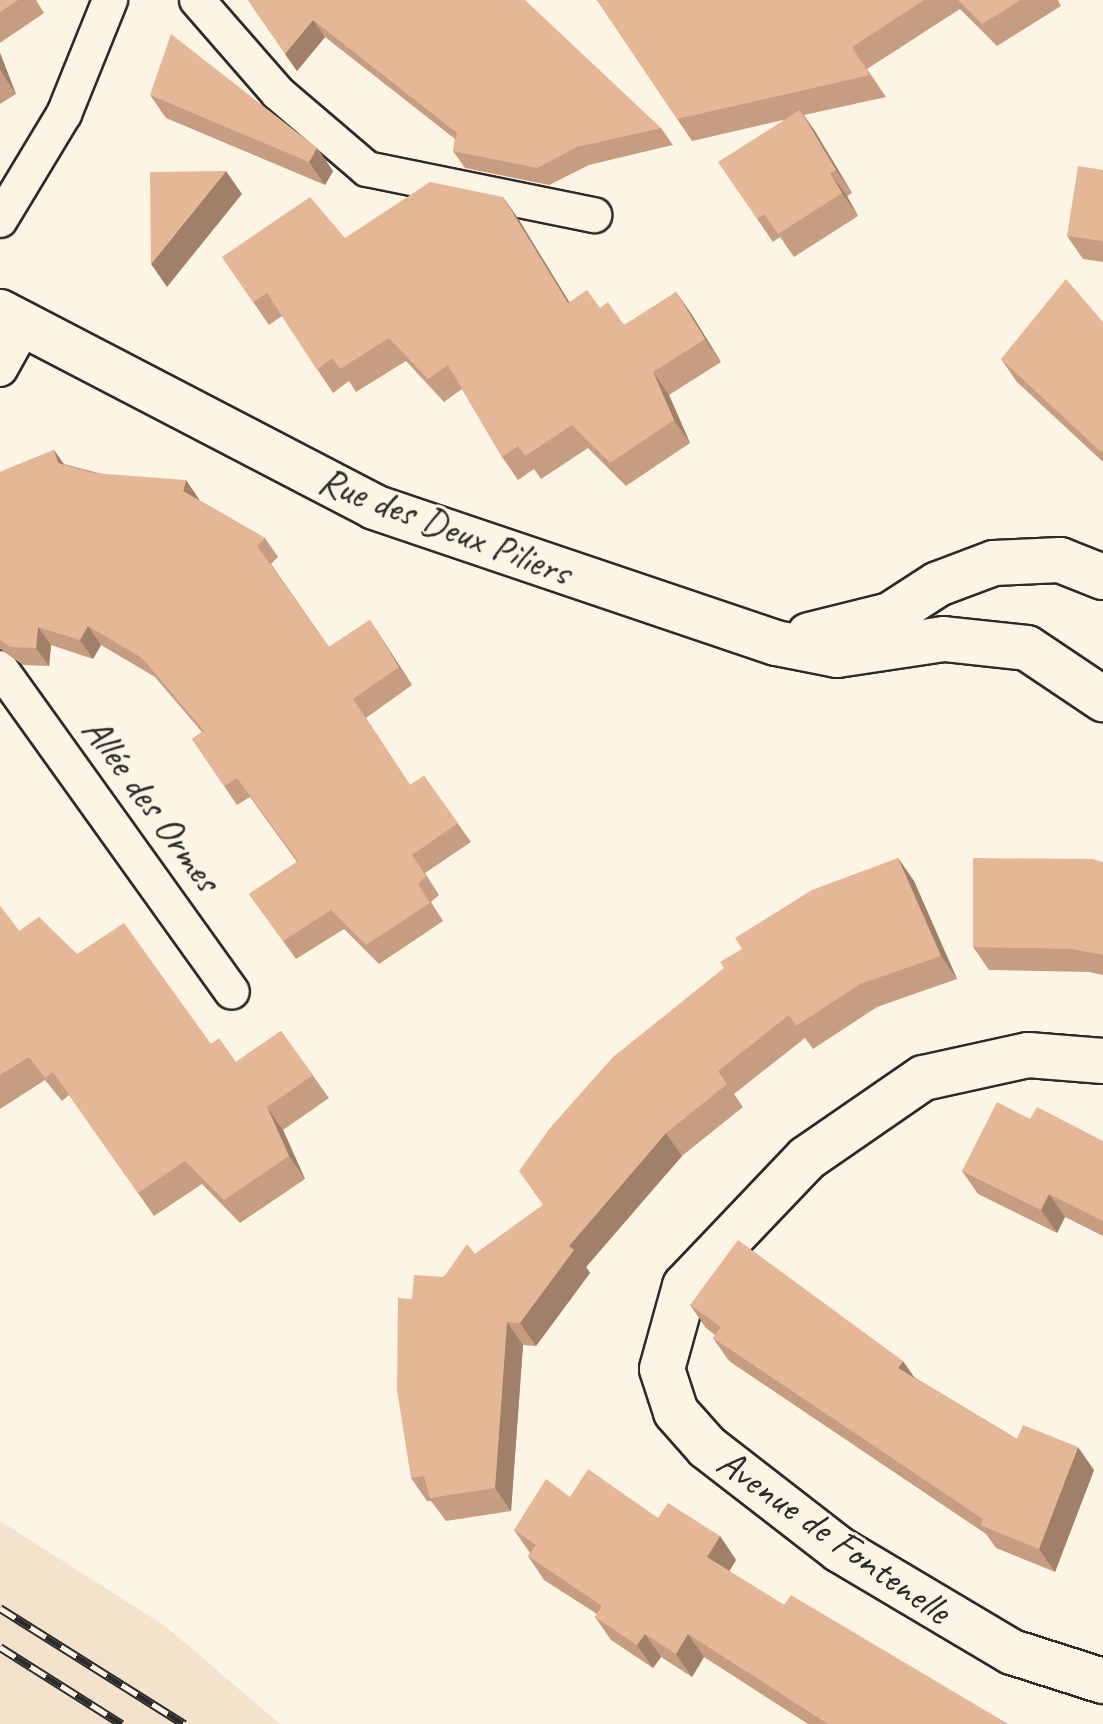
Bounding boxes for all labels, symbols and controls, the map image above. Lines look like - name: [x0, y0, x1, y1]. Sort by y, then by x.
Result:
- street label: Rue des Deux Piliers: [312, 456, 578, 596]
- street label: Allée des Ormes: [72, 706, 232, 902]
- street label: Avenue de Fontenelle: [708, 1438, 960, 1634]

